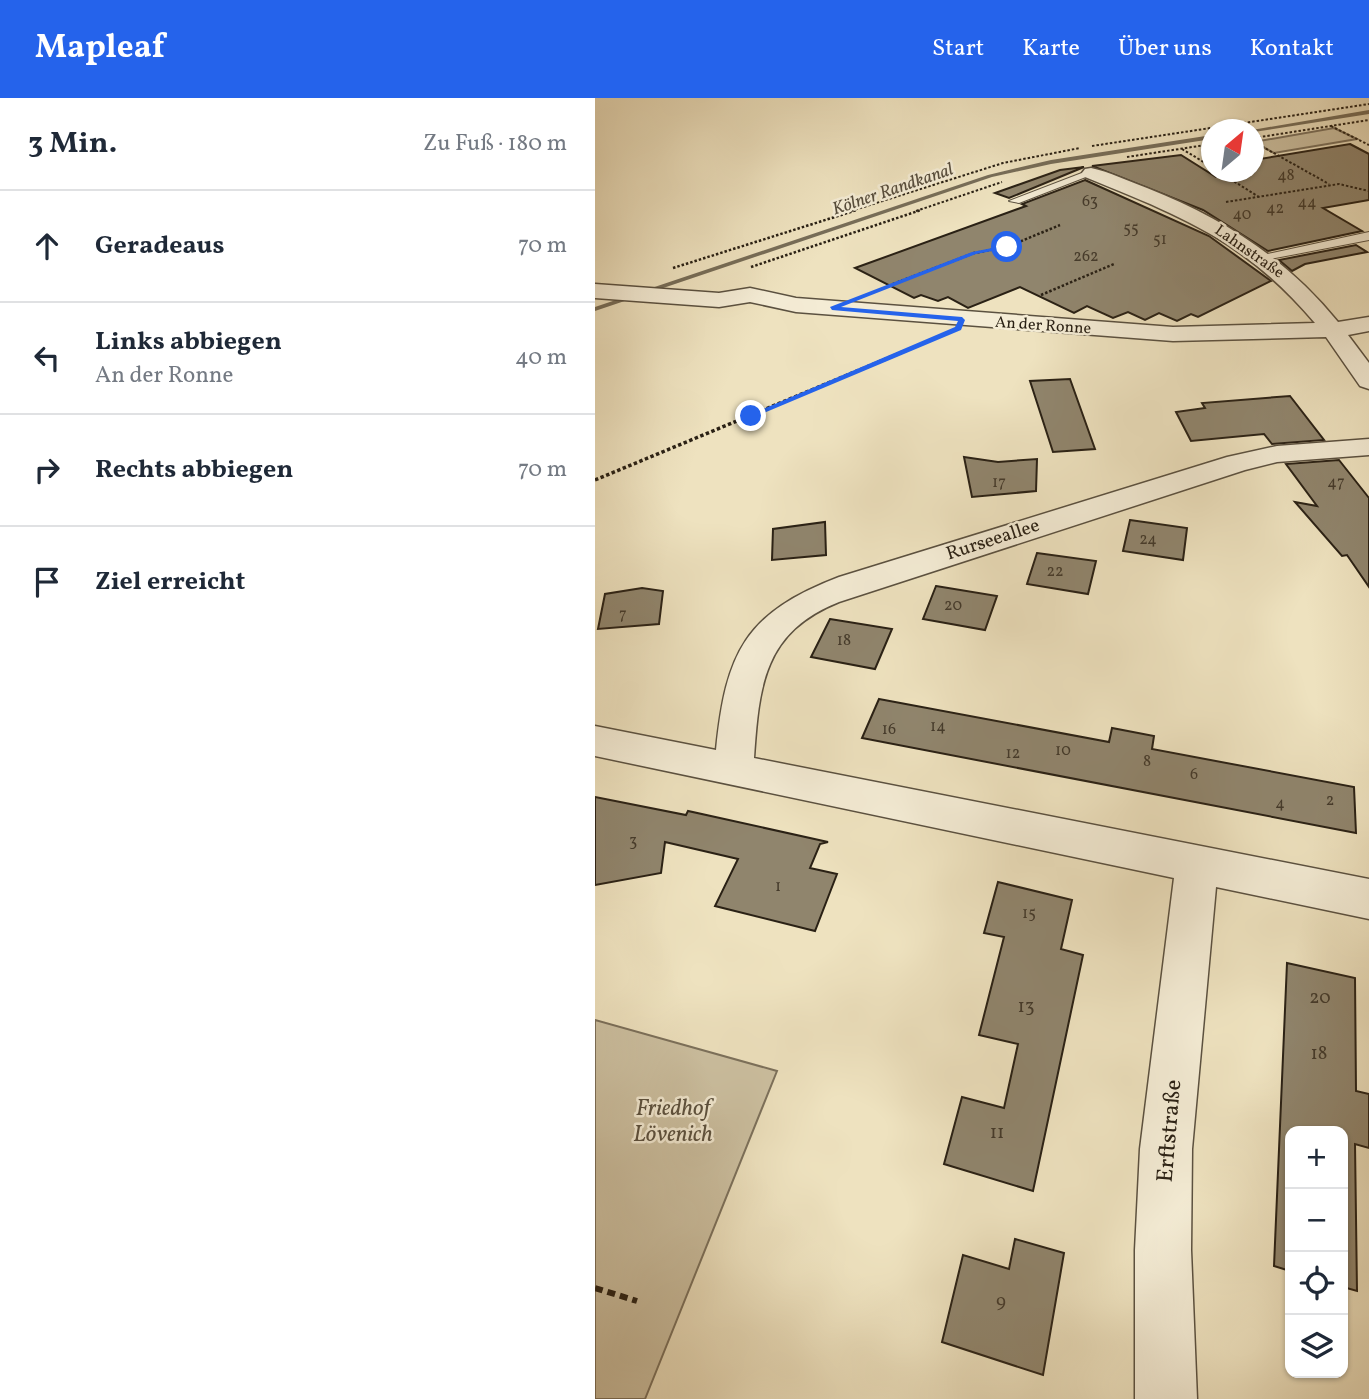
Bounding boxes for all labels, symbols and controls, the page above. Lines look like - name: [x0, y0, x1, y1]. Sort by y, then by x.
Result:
- text: Mapleaf: [35, 26, 165, 72]
- text: Start: [932, 32, 984, 66]
- text: Karte: [1022, 32, 1080, 66]
- text: Über uns: [1118, 32, 1212, 66]
- text: Kontakt: [1250, 32, 1334, 66]
- north arrow: [1201, 119, 1264, 182]
- text: 3 Min.: [28, 123, 117, 165]
- text: Zu Fuß · 180 m: [423, 128, 567, 160]
- water label: Kölner Randkanal: [829, 157, 957, 222]
- house number: 48: [1277, 165, 1295, 187]
- house number: 63: [1082, 191, 1098, 213]
- house number: 44: [1297, 192, 1317, 214]
- house number: 42: [1266, 198, 1284, 220]
- house number: 40: [1233, 204, 1251, 226]
- house number: 55: [1123, 218, 1139, 240]
- street label: Lahnstraße: [1210, 220, 1288, 284]
- icon: ahead: [28, 227, 66, 265]
- text: Geradeaus: [95, 228, 224, 264]
- house number: 51: [1153, 229, 1167, 251]
- text: 70 m: [518, 230, 567, 262]
- route start: [991, 231, 1022, 262]
- house number: 262: [1073, 246, 1099, 268]
- street label: An der Ronne: [994, 312, 1092, 340]
- text: Links abbiegen: [95, 324, 282, 360]
- icon: left: [28, 339, 66, 377]
- text: 40 m: [515, 342, 567, 374]
- text: An der Ronne: [95, 360, 234, 392]
- route end: [735, 400, 766, 431]
- icon: right: [28, 451, 66, 489]
- text: Rechts abbiegen: [95, 452, 293, 488]
- text: 70 m: [518, 454, 567, 486]
- house number: 17: [992, 472, 1006, 494]
- house number: 47: [1327, 472, 1345, 494]
- street label: Rurseeallee: [943, 513, 1043, 567]
- house number: 24: [1139, 529, 1157, 551]
- house number: 22: [1046, 561, 1064, 583]
- icon: arrive: [28, 563, 66, 601]
- text: Ziel erreicht: [95, 564, 245, 600]
- house number: 20: [944, 595, 962, 617]
- house number: 7: [619, 604, 627, 626]
- house number: 18: [837, 630, 851, 652]
- house number: 14: [930, 716, 946, 738]
- house number: 16: [882, 719, 896, 741]
- house number: 10: [1055, 740, 1071, 762]
- house number: 12: [1006, 743, 1020, 765]
- house number: 8: [1143, 751, 1151, 773]
- house number: 6: [1190, 764, 1198, 786]
- house number: 2: [1326, 790, 1334, 812]
- house number: 4: [1275, 793, 1285, 815]
- house number: 3: [629, 831, 637, 853]
- house number: 1: [775, 876, 781, 898]
- house number: 15: [1022, 903, 1036, 925]
- house number: 20: [1309, 985, 1331, 1011]
- house number: 13: [1017, 994, 1035, 1020]
- house number: 18: [1310, 1041, 1328, 1067]
- street label: Erftstraße: [1150, 1078, 1190, 1184]
- park label: Friedhof Lövenich: [633, 1093, 714, 1151]
- house number: 11: [990, 1120, 1004, 1146]
- map controls: [1285, 1126, 1348, 1378]
- button: +: [1285, 1126, 1348, 1189]
- button: −: [1285, 1189, 1348, 1252]
- button: locate: [1285, 1252, 1348, 1315]
- house number: 9: [996, 1289, 1006, 1315]
- button: layers: [1285, 1315, 1348, 1378]

